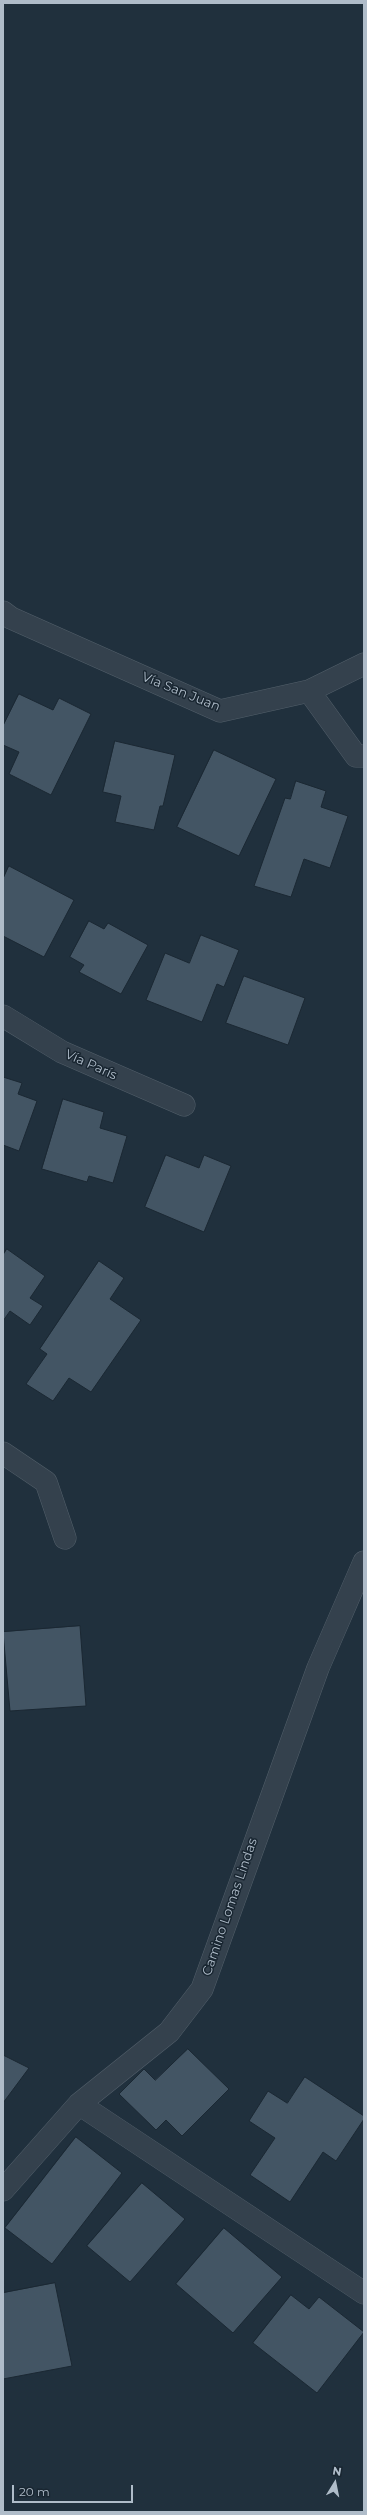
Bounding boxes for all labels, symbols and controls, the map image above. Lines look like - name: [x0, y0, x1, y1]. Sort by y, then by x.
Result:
- street label: Vía San Juan: [140, 669, 222, 715]
- street label: Vía París: [63, 1047, 119, 1083]
- street label: Camino Lomas Lindas: [199, 1836, 261, 1978]
- north arrow: [315, 2463, 355, 2503]
- text: N: [331, 2464, 343, 2479]
- scale bar: [14, 2477, 135, 2503]
- text: 20 m: [19, 2484, 50, 2499]

